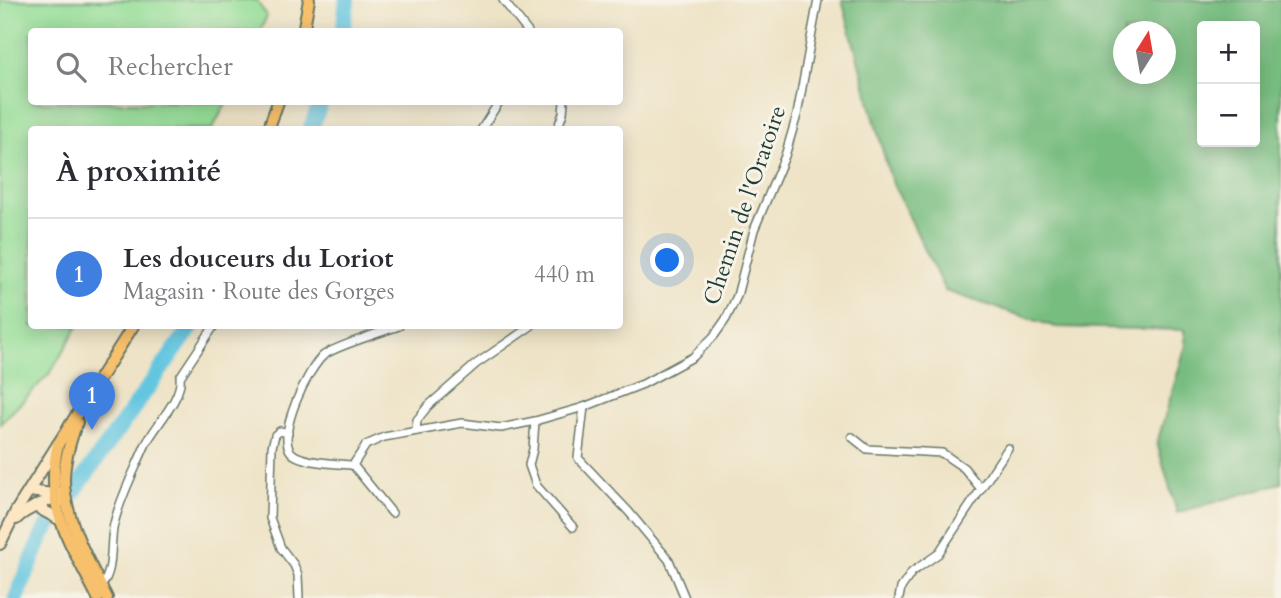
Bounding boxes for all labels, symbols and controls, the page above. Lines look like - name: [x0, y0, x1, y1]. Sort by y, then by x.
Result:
- north arrow: [1113, 21, 1176, 84]
- map controls: [1197, 21, 1260, 147]
- button: +: [1197, 21, 1260, 84]
- search box: [28, 28, 623, 105]
- icon: search: [52, 48, 90, 86]
- text: Rechercher: [108, 49, 233, 84]
- button: −: [1197, 84, 1260, 147]
- street label: Chemin de l'Oratoire: [696, 101, 793, 309]
- text: À proximité: [56, 151, 221, 192]
- text: Les douceurs du Loriot: [123, 241, 393, 276]
- your location: [650, 243, 684, 277]
- text: 1: [73, 259, 85, 290]
- text: 440 m: [534, 259, 595, 290]
- text: Magasin · Route des Gorges: [123, 276, 394, 307]
- pin: 1: [69, 372, 115, 430]

